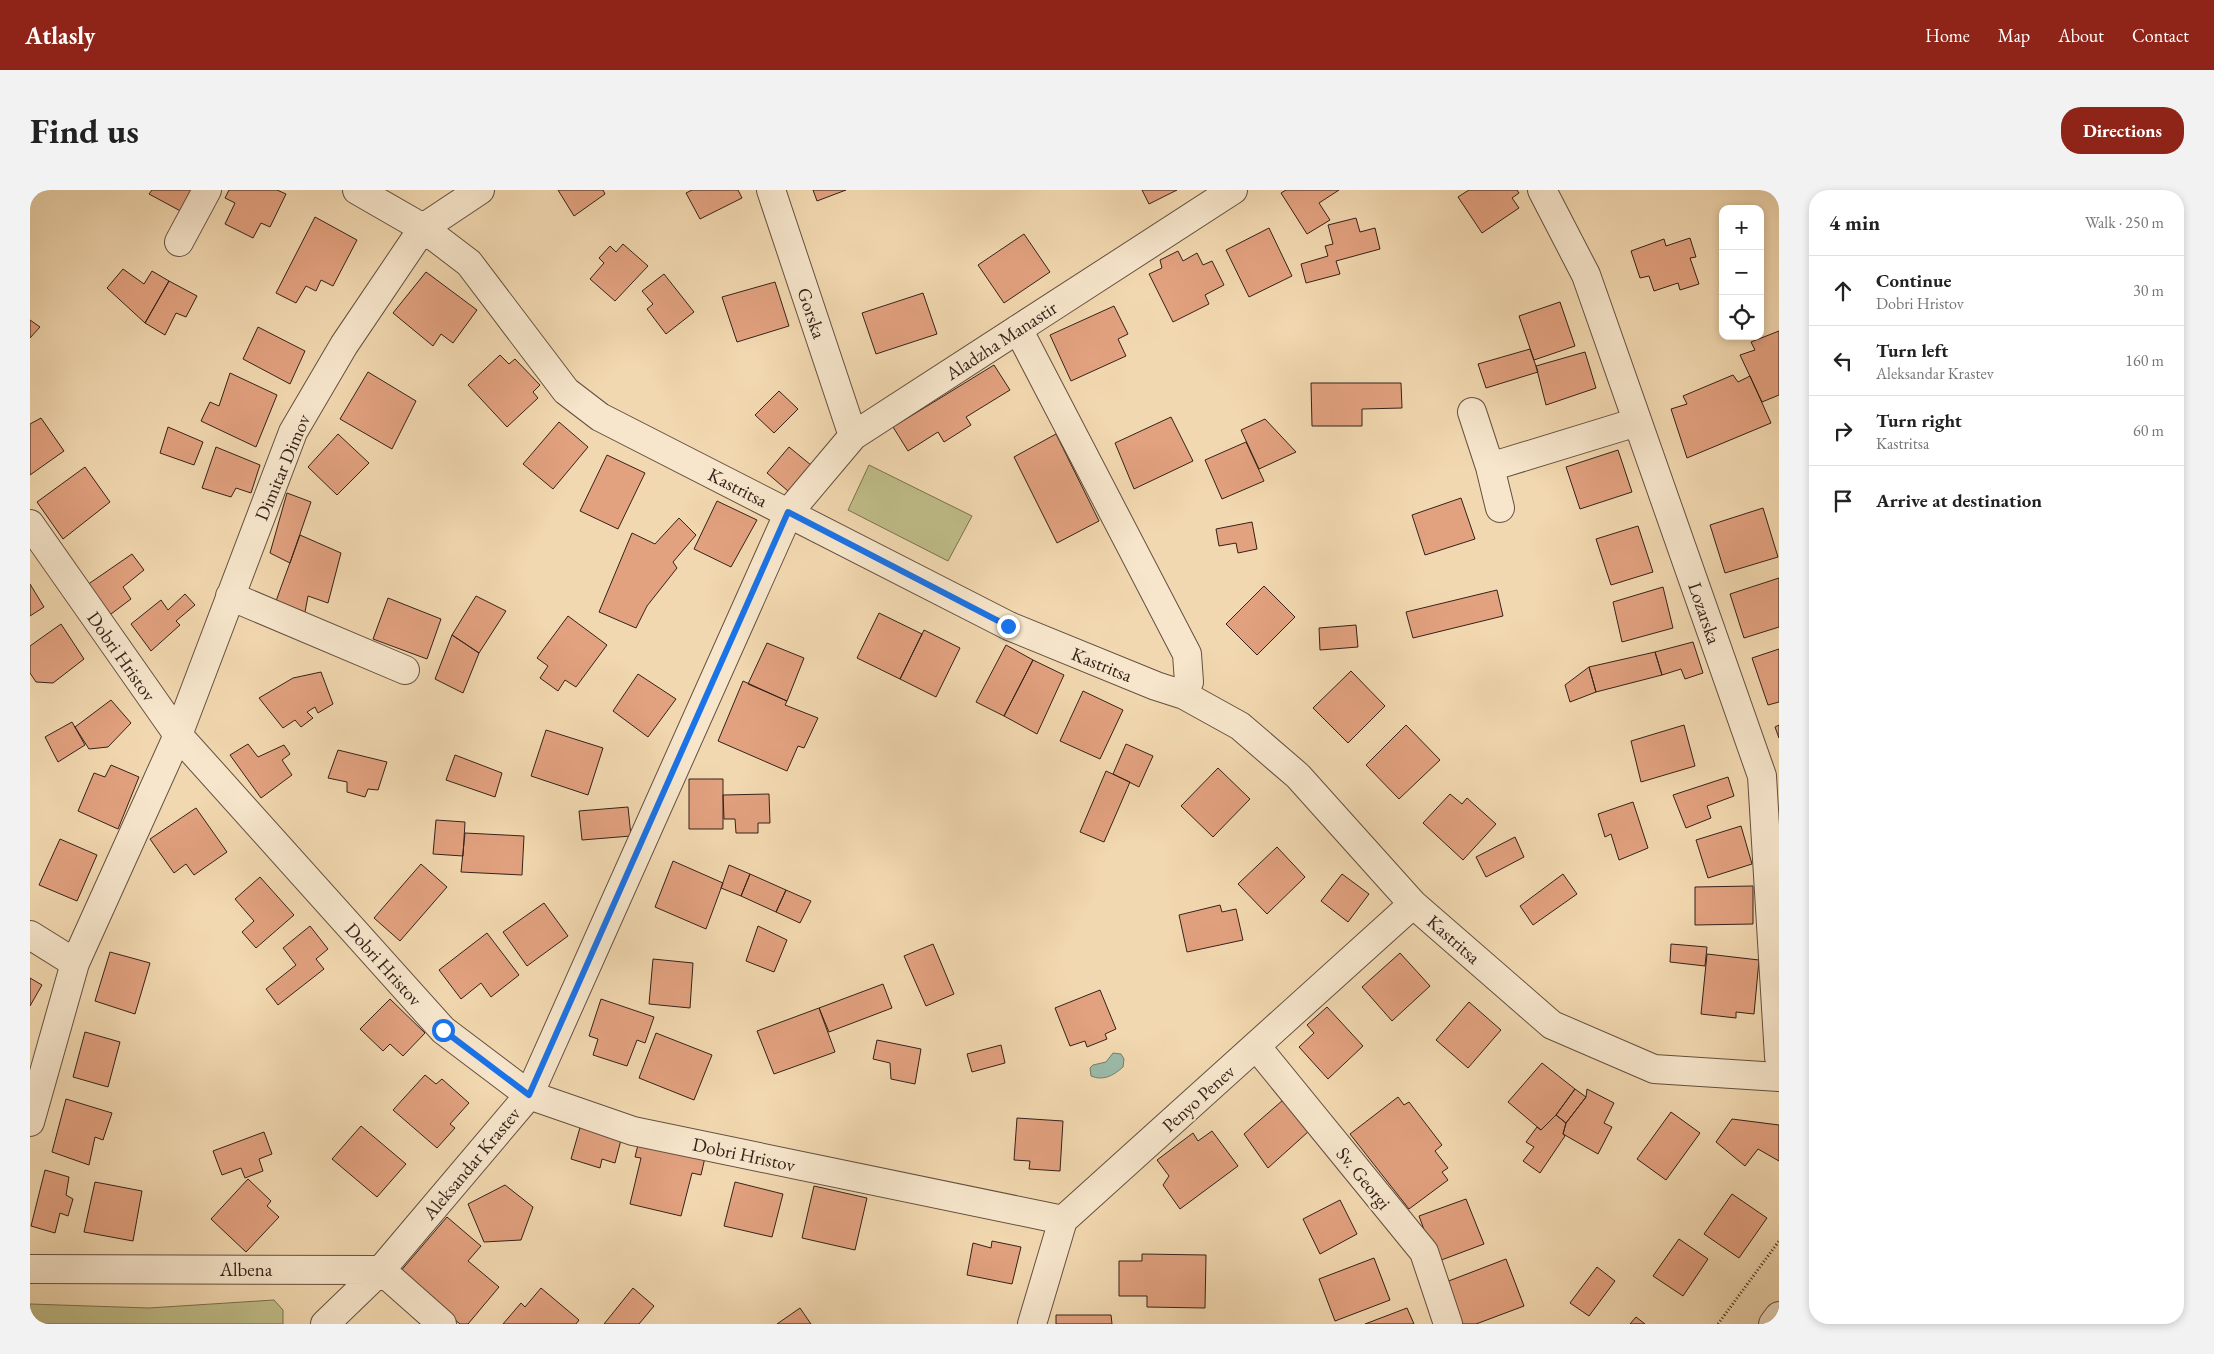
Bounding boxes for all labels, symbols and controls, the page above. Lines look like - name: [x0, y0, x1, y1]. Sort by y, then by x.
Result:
- text: Atlasly: [25, 20, 95, 51]
- text: Home: [1925, 24, 1970, 47]
- text: Map: [1998, 24, 2030, 47]
- text: About: [2058, 24, 2104, 47]
- text: Contact: [2132, 24, 2189, 47]
- button: Directions: [2061, 107, 2184, 154]
- text: Find us: [30, 108, 139, 153]
- map controls: [1719, 205, 1764, 340]
- button: +: [1719, 205, 1764, 250]
- text: 4 min: [1829, 209, 1880, 236]
- text: Walk · 250 m: [2085, 212, 2164, 233]
- button: −: [1719, 250, 1764, 295]
- text: Continue: [1876, 268, 1951, 293]
- icon: ahead: [1829, 277, 1857, 305]
- text: 30 m: [2133, 280, 2164, 301]
- street label: Gorska: [791, 284, 832, 342]
- text: Dobri Hristov: [1876, 293, 1964, 314]
- street label: Aladzha Manastir: [940, 295, 1062, 386]
- button: locate: [1719, 295, 1764, 340]
- text: Turn left: [1876, 338, 1948, 363]
- icon: left: [1829, 347, 1857, 375]
- text: 160 m: [2125, 350, 2164, 371]
- text: Aleksandar Krastev: [1876, 363, 1994, 384]
- text: Turn right: [1876, 408, 1962, 433]
- street label: Dimitar Dimov: [249, 410, 316, 524]
- icon: right: [1829, 417, 1857, 445]
- text: 60 m: [2133, 420, 2164, 441]
- text: Kastritsa: [1876, 433, 1929, 454]
- street label: Kastritsa: [704, 462, 772, 513]
- icon: arrive: [1829, 487, 1857, 515]
- text: Arrive at destination: [1876, 488, 2042, 513]
- street label: Lozarska: [1682, 579, 1727, 648]
- street label: Dobri Hristov: [81, 606, 162, 707]
- route end: [997, 615, 1020, 638]
- street label: Kastritsa: [1068, 641, 1136, 688]
- street label: Kastritsa: [1422, 909, 1486, 970]
- street label: Dobri Hristov: [339, 917, 428, 1012]
- route start: [432, 1019, 455, 1042]
- street label: Penyo Penev: [1157, 1059, 1241, 1138]
- street label: Aleksandar Krastev: [416, 1101, 526, 1226]
- street label: Dobri Hristov: [690, 1131, 798, 1178]
- street label: Sv. Georgi: [1331, 1142, 1397, 1215]
- street label: Albena: [219, 1257, 273, 1282]

